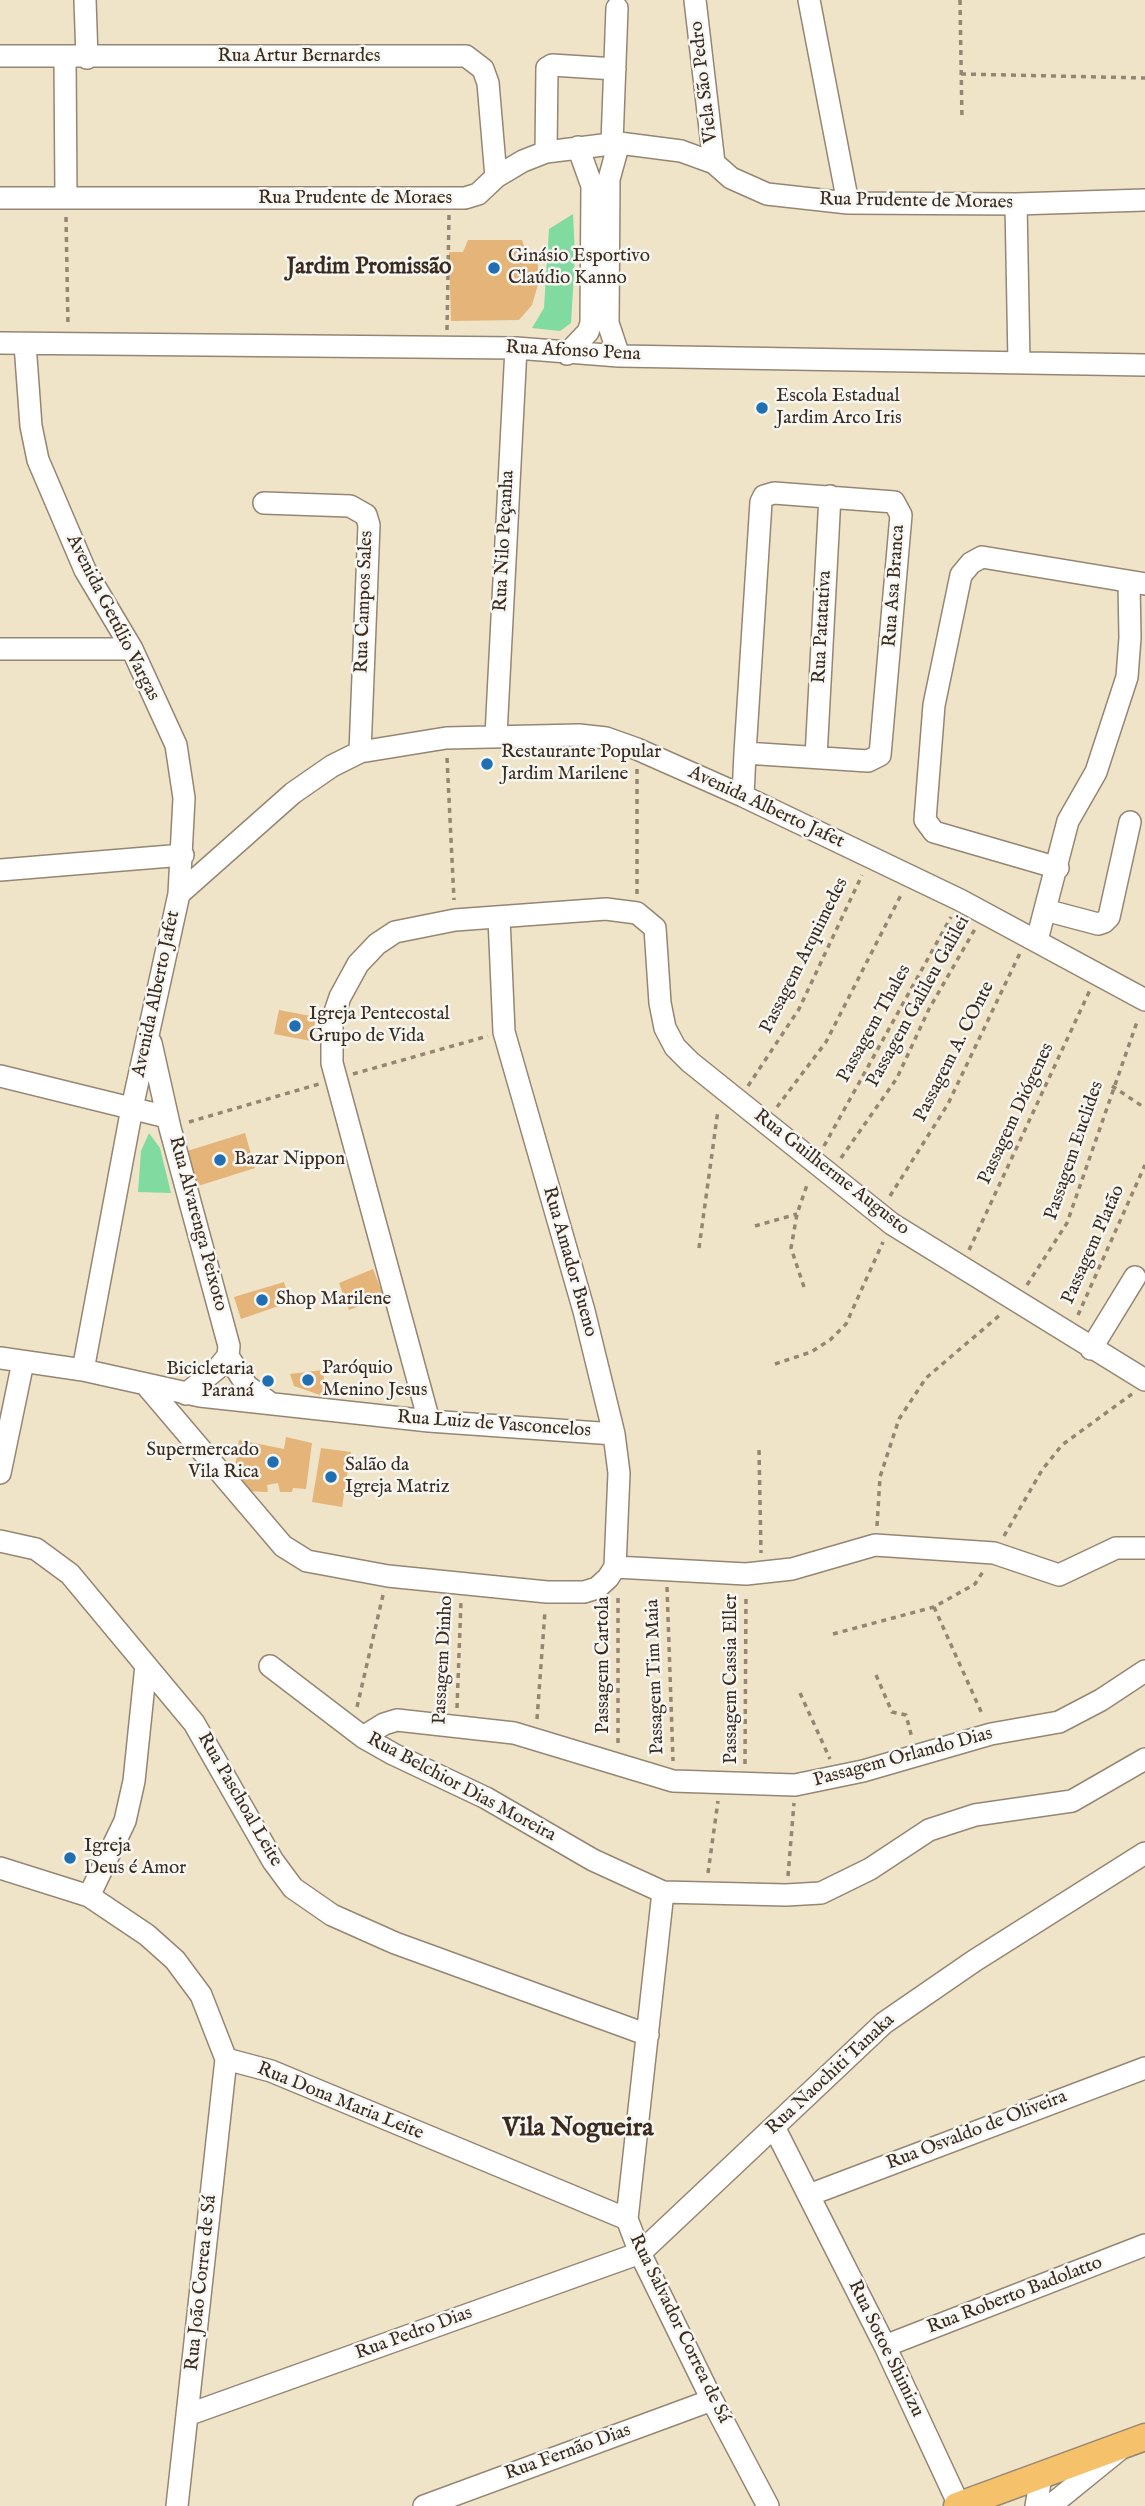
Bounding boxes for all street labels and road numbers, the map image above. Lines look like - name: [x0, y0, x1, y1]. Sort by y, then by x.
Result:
- street label: Viela São Pedro: [686, 20, 724, 144]
- street label: Rua Artur Bernardes: [218, 46, 380, 68]
- street label: Rua Prudente de Moraes: [258, 188, 452, 210]
- street label: Rua Prudente de Moraes: [819, 189, 1013, 215]
- street label: Rua Afonso Pena: [505, 337, 641, 367]
- street label: Rua Nilo Peçanha: [490, 470, 520, 612]
- street label: Rua Asa Branca: [879, 524, 911, 648]
- street label: Rua Campos Sales: [351, 530, 379, 674]
- street label: Avenida Getúlio Vargas: [60, 531, 164, 705]
- street label: Rua Patatativa: [809, 570, 837, 684]
- street label: Avenida Alberto Jafet: [684, 762, 848, 854]
- street label: Passagem Arquimedes: [756, 874, 854, 1038]
- street label: Avenida Alberto Jafet: [128, 909, 186, 1079]
- street label: Passagem Galileu Galilei: [862, 912, 976, 1092]
- street label: Passagem Thales: [833, 961, 917, 1087]
- street label: Passagem A. COnte: [910, 978, 1000, 1126]
- street label: Passagem Diógenes: [974, 1040, 1060, 1188]
- street label: Passagem Euclides: [1041, 1079, 1109, 1223]
- street label: Rua Guilherme Augusto: [749, 1105, 913, 1241]
- street label: Rua Alvarenga Peixoto: [163, 1134, 231, 1314]
- street label: Passagem Platão: [1058, 1182, 1130, 1308]
- street label: Rua Amador Bueno: [537, 1184, 601, 1340]
- street label: Rua Luiz de Vasconcelos: [396, 1407, 592, 1443]
- street label: Passagem Cassia Eller: [721, 1594, 743, 1764]
- street label: Passagem Dinho: [429, 1595, 459, 1725]
- street label: Passagem Cartola: [593, 1596, 615, 1734]
- street label: Passagem Tim Maia: [642, 1599, 670, 1755]
- street label: Passagem Orlando Dias: [811, 1723, 995, 1793]
- street label: Rua Belchior Dias Moreira: [363, 1728, 559, 1848]
- street label: Rua Paschoal Leite: [191, 1729, 287, 1871]
- street label: Rua Naochiti Tanaka: [762, 2010, 900, 2140]
- street label: Rua Dona Maria Leite: [253, 2058, 427, 2146]
- street label: Rua Osvaldo de Oliveira: [884, 2086, 1070, 2176]
- street label: Rua João Correa de Sá: [181, 2194, 223, 2372]
- street label: Rua Salvador Correa de Sá: [623, 2231, 735, 2427]
- street label: Rua Roberto Badolatto: [924, 2252, 1106, 2340]
- street label: Rua Sotoe Shimizu: [842, 2277, 928, 2421]
- street label: Rua Pedro Dias: [352, 2302, 476, 2366]
- street label: Rua Fernão Dias: [502, 2420, 634, 2486]

